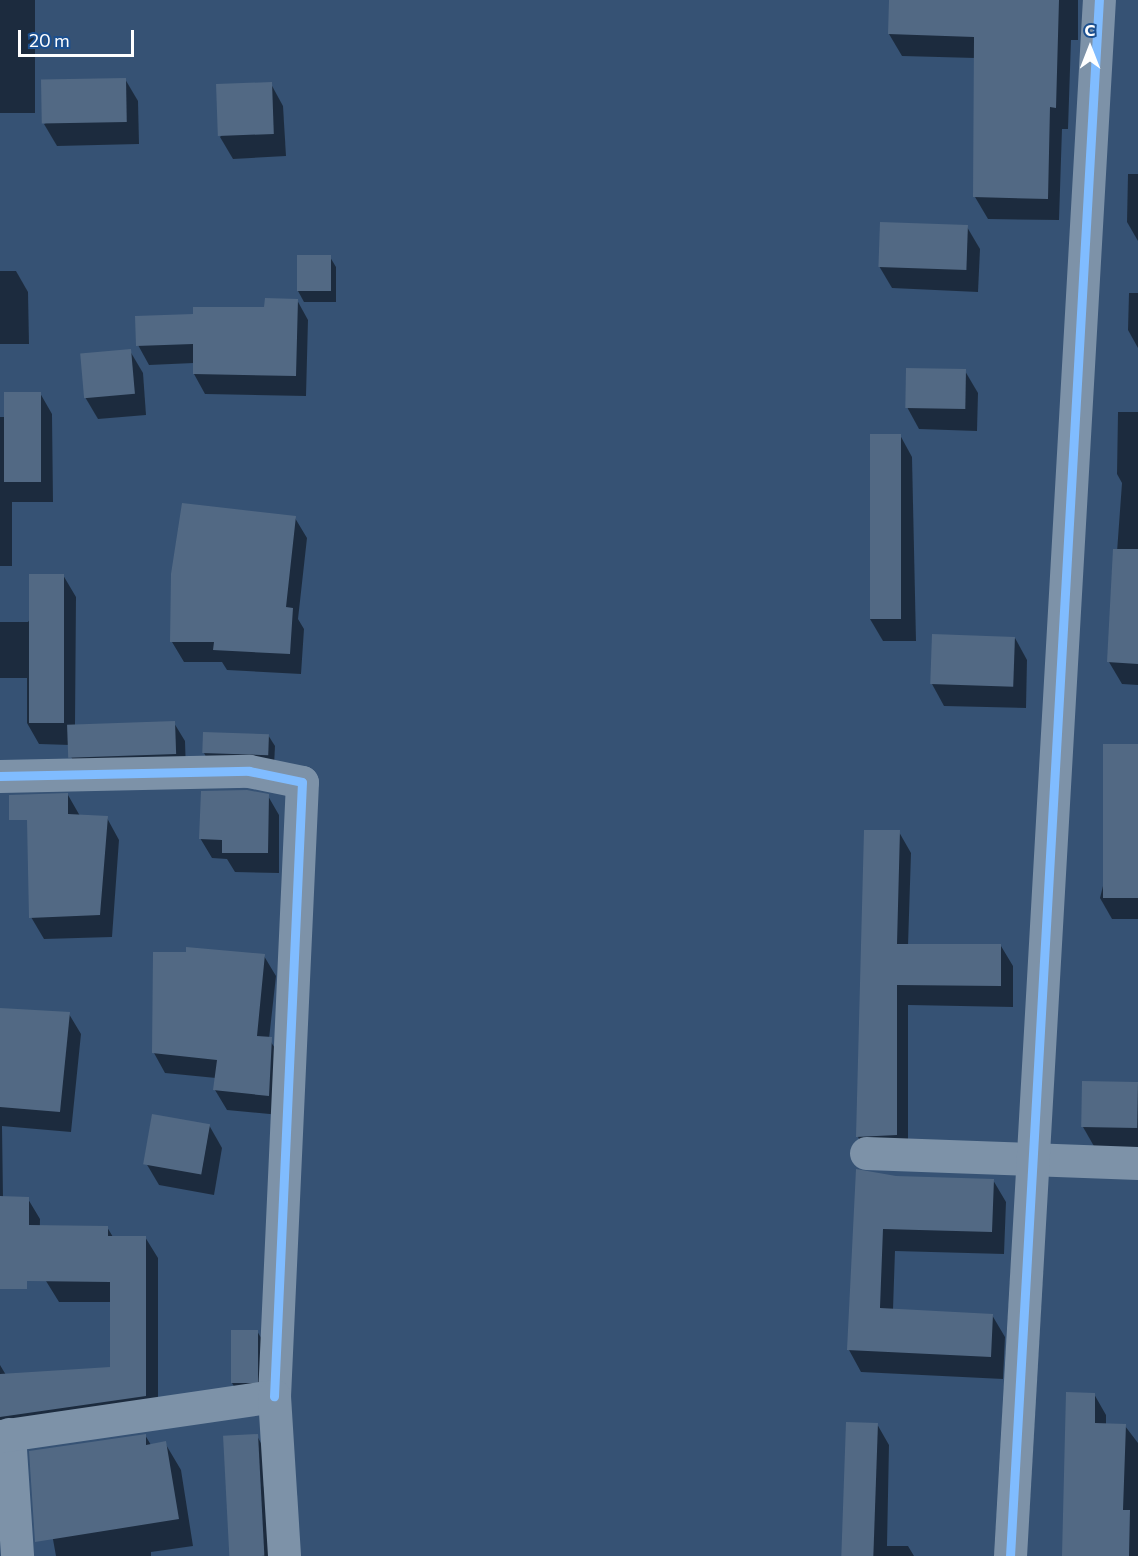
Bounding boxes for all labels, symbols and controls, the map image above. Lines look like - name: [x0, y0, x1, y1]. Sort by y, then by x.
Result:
- scale bar: [21, 18, 136, 56]
- north arrow: [1060, 18, 1120, 78]
- text: С: [1085, 20, 1095, 39]
- text: 20 m: [29, 29, 70, 51]

